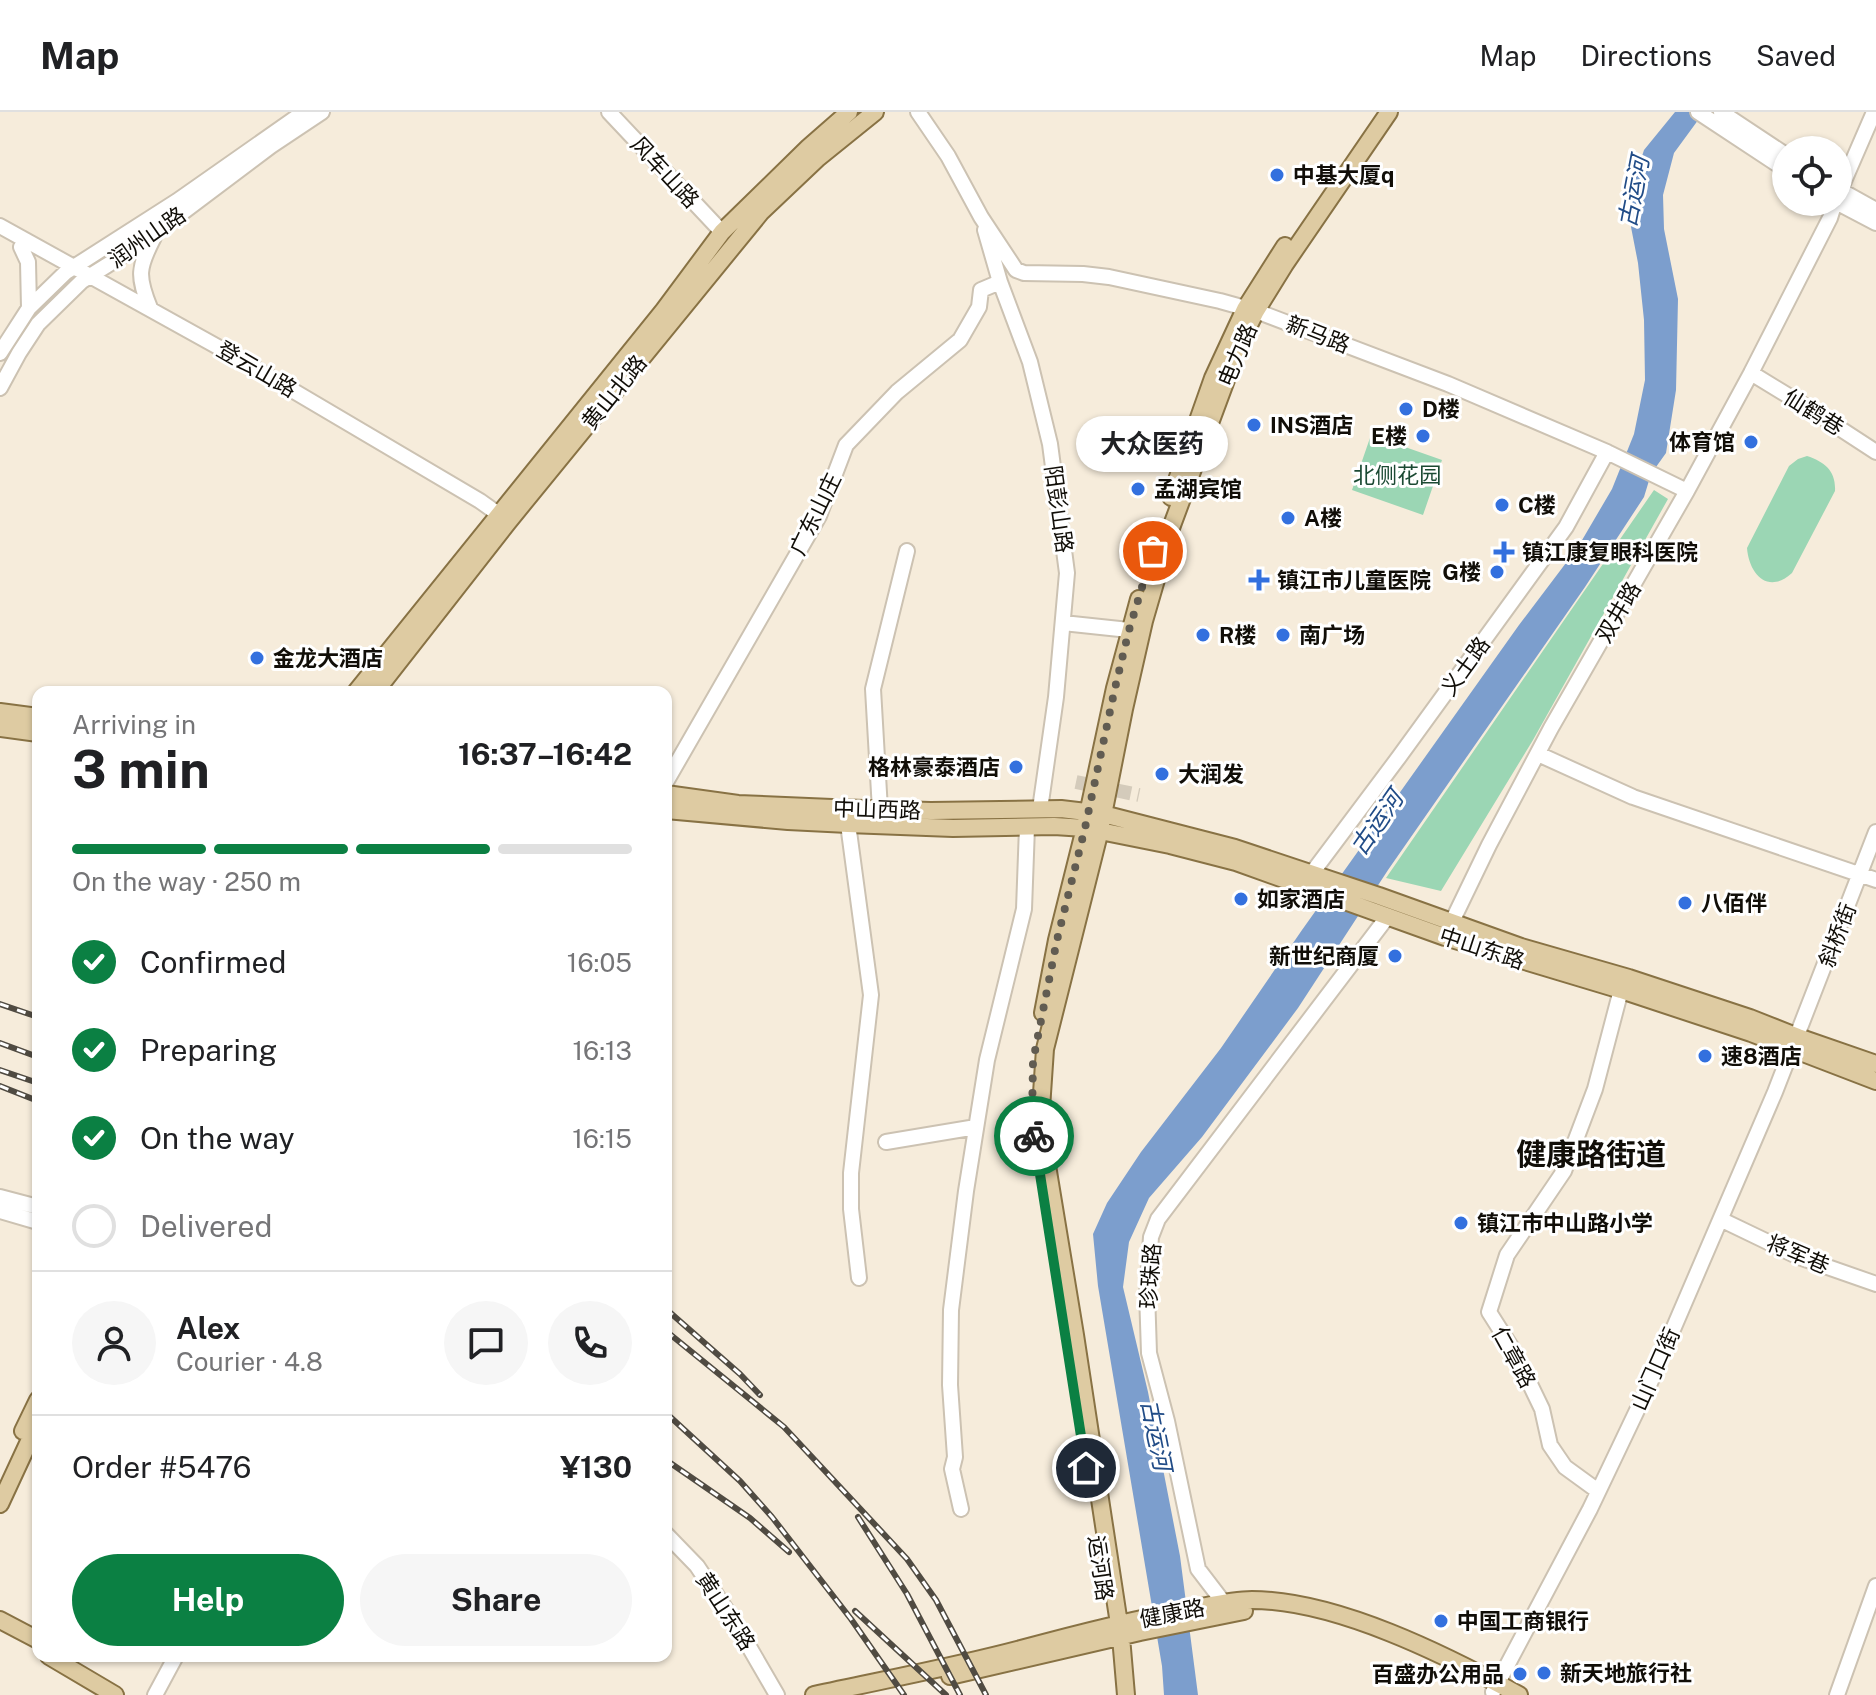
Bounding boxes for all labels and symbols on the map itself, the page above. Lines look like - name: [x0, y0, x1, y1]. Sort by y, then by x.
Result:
- street label: 风车山路: [625, 131, 705, 213]
- water label: 古运河: [1612, 150, 1654, 230]
- place label: 中基大厦q: [1293, 162, 1394, 188]
- marker: 中基大厦q: [1268, 166, 1286, 184]
- street label: 润州山路: [103, 201, 191, 273]
- street label: 新马路: [1283, 310, 1353, 358]
- street label: 电力路: [1212, 320, 1262, 390]
- street label: 登云山路: [212, 336, 302, 402]
- street label: 黄山北路: [576, 350, 652, 434]
- street label: 仙鹤巷: [1779, 383, 1849, 441]
- place label: D楼: [1422, 396, 1460, 422]
- marker: D楼: [1397, 400, 1415, 418]
- place label: INS酒店: [1270, 412, 1353, 438]
- callout: 大众医药: [1077, 415, 1229, 471]
- marker: INS酒店: [1245, 416, 1263, 434]
- place label: E楼: [1371, 423, 1407, 449]
- marker: E楼: [1414, 427, 1432, 445]
- place label: 体育馆: [1669, 429, 1735, 455]
- marker: 体育馆: [1742, 433, 1760, 451]
- park label: 北侧花园: [1353, 462, 1441, 488]
- street label: 阳彭山路: [1040, 464, 1078, 554]
- street label: 广东山庄: [784, 469, 846, 559]
- place label: 孟湖宾馆: [1154, 476, 1242, 502]
- marker: 孟湖宾馆: [1129, 480, 1147, 498]
- place label: C楼: [1518, 492, 1556, 518]
- marker: C楼: [1493, 496, 1511, 514]
- place label: A楼: [1304, 505, 1342, 531]
- marker: A楼: [1279, 509, 1297, 527]
- pin: [1119, 517, 1187, 585]
- place label: 镇江康复眼科医院: [1522, 539, 1698, 565]
- marker: 镇江康复眼科医院: [1493, 541, 1515, 563]
- place label: G楼: [1442, 559, 1481, 585]
- marker: G楼: [1488, 563, 1506, 581]
- place label: 镇江市儿童医院: [1277, 567, 1431, 593]
- marker: 镇江市儿童医院: [1248, 569, 1270, 591]
- street label: 双井路: [1590, 577, 1646, 647]
- place label: R楼: [1219, 622, 1256, 648]
- place label: 南广场: [1299, 622, 1365, 648]
- marker: R楼: [1194, 626, 1212, 644]
- marker: 南广场: [1274, 626, 1292, 644]
- street label: 义土路: [1435, 632, 1495, 700]
- place label: 金龙大酒店: [273, 645, 383, 671]
- marker: 金龙大酒店: [248, 649, 266, 667]
- place label: 格林豪泰酒店: [868, 754, 1000, 780]
- marker: 格林豪泰酒店: [1007, 758, 1025, 776]
- place label: 大润发: [1178, 761, 1244, 787]
- marker: 大润发: [1153, 765, 1171, 783]
- water label: 古运河: [1344, 782, 1411, 860]
- street label: 中山西路: [833, 794, 921, 824]
- place label: 如家酒店: [1257, 886, 1345, 912]
- marker: 如家酒店: [1232, 890, 1250, 908]
- place label: 八佰伴: [1701, 890, 1767, 916]
- marker: 八佰伴: [1676, 894, 1694, 912]
- street label: 斜桥街: [1813, 900, 1861, 970]
- street label: 中山东路: [1436, 922, 1528, 974]
- place label: 新世纪商厦: [1269, 943, 1379, 969]
- marker: 新世纪商厦: [1386, 947, 1404, 965]
- place label: 速8酒店: [1721, 1043, 1802, 1069]
- marker: 速8酒店: [1696, 1047, 1714, 1065]
- courier: [994, 1096, 1074, 1176]
- district label: 健康路街道: [1516, 1136, 1666, 1172]
- place label: 镇江市中山路小学: [1477, 1210, 1653, 1236]
- marker: 镇江市中山路小学: [1452, 1214, 1470, 1232]
- street label: 将军巷: [1763, 1229, 1833, 1279]
- street label: 珍珠路: [1135, 1242, 1165, 1310]
- street label: 仁章路: [1487, 1322, 1541, 1392]
- street label: 山门口街: [1625, 1324, 1685, 1414]
- water label: 古运河: [1136, 1397, 1178, 1477]
- pin: [1052, 1434, 1120, 1502]
- street label: 运河路: [1084, 1534, 1118, 1602]
- street label: 黄山东路: [691, 1567, 761, 1655]
- street label: 健康路: [1137, 1594, 1207, 1632]
- place label: 中国工商银行: [1457, 1608, 1589, 1634]
- marker: 中国工商银行: [1432, 1612, 1450, 1630]
- place label: 新天地旅行社: [1560, 1660, 1692, 1686]
- place label: 百盛办公用品: [1372, 1661, 1504, 1687]
- marker: 新天地旅行社: [1535, 1664, 1553, 1682]
- marker: 百盛办公用品: [1511, 1665, 1529, 1683]

